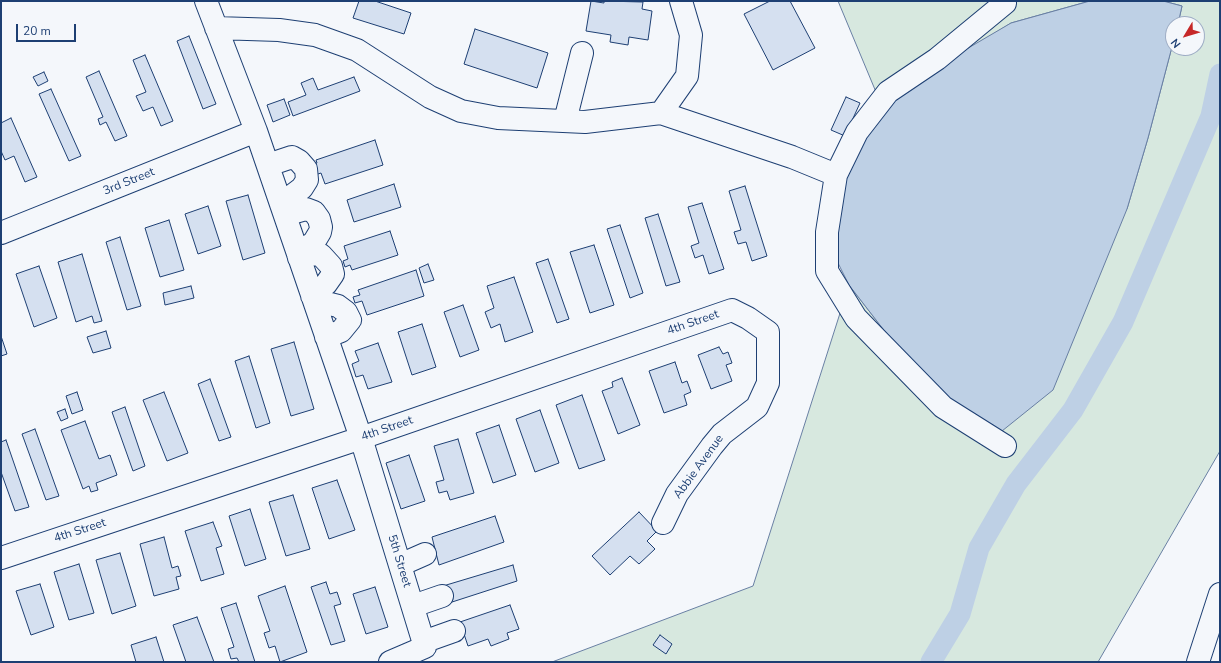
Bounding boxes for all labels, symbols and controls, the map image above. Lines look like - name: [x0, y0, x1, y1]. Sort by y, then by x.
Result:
- scale bar: [18, 16, 78, 42]
- north arrow: [1165, 16, 1205, 56]
- text: 20 m: [23, 23, 51, 39]
- text: N: [1167, 35, 1184, 51]
- street label: 3rd Street: [101, 165, 157, 199]
- street label: 4th Street: [665, 307, 721, 339]
- street label: 4th Street: [359, 413, 415, 445]
- street label: Abbie Avenue: [671, 432, 727, 502]
- street label: 4th Street: [52, 516, 108, 546]
- street label: 5th Street: [384, 533, 414, 589]

